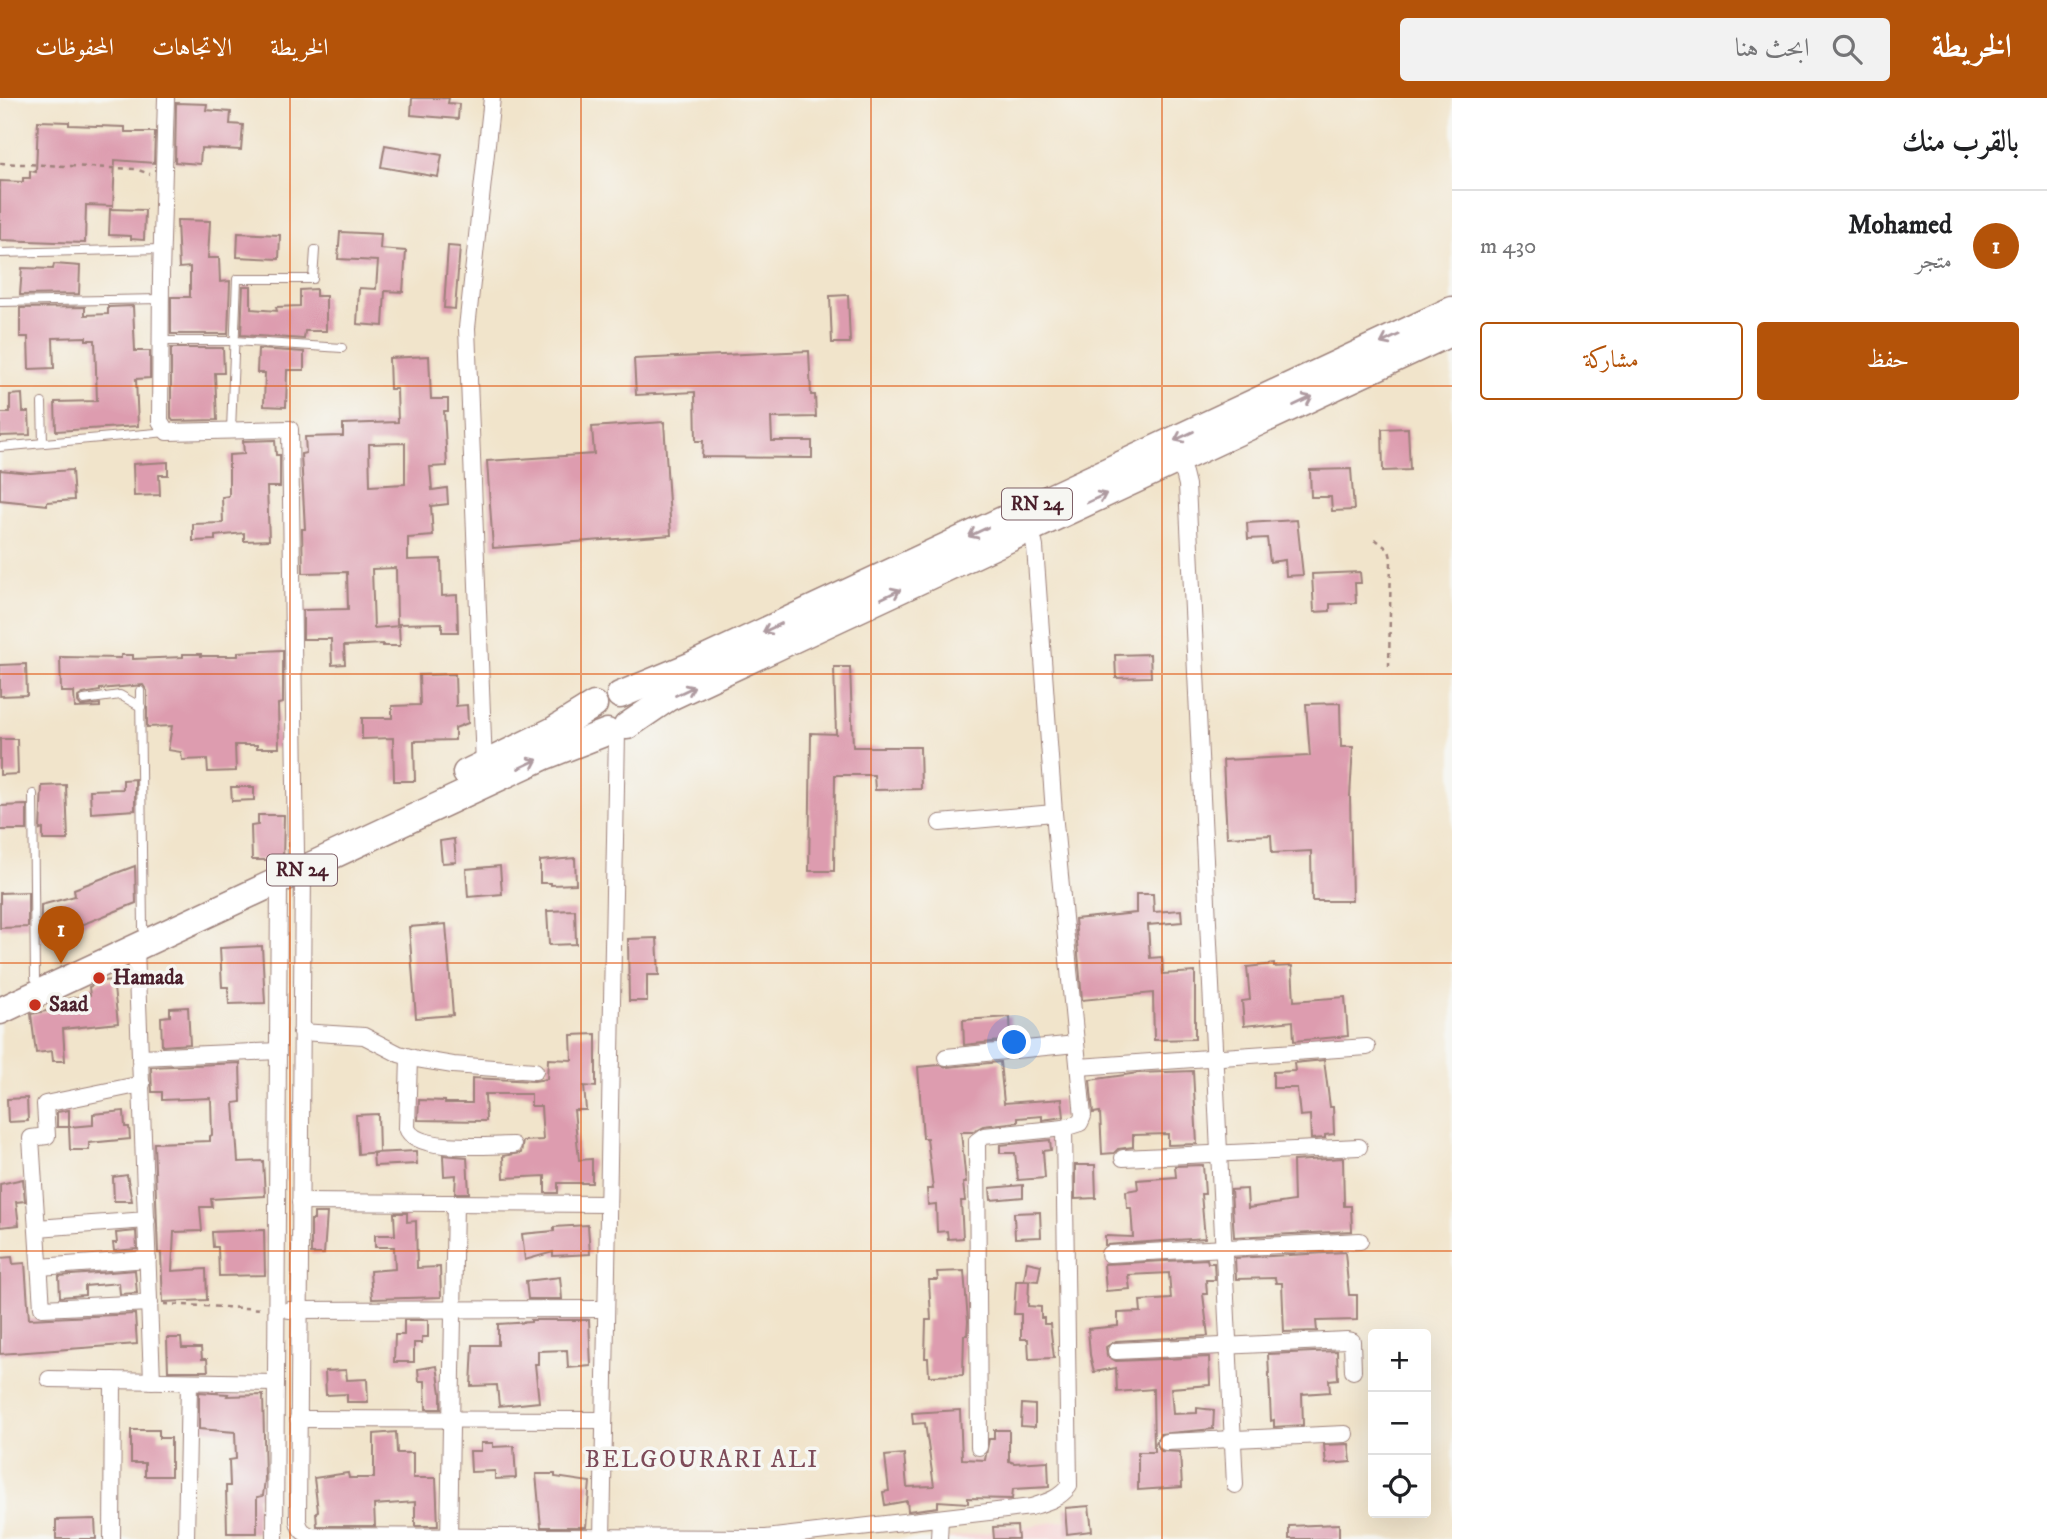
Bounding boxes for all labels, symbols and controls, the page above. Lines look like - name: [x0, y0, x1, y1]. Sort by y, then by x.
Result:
- search box: [1400, 18, 1890, 81]
- text: الخريطة: [1932, 27, 2012, 68]
- icon: search: [1828, 30, 1866, 68]
- text: ابحث هنا: [1735, 32, 1810, 65]
- text: المحفوظات: [35, 33, 114, 63]
- text: الاتجاهات: [152, 33, 232, 63]
- text: الخريطة: [270, 33, 329, 63]
- text: بالقرب منك: [1902, 124, 2019, 161]
- text: Mohamed: [1848, 209, 1952, 242]
- text: 430 m: [1480, 232, 1536, 261]
- text: 1: [1992, 232, 2000, 261]
- text: متجر: [1916, 247, 1952, 276]
- button: مشاركة: [1480, 322, 1743, 400]
- button: حفظ: [1757, 322, 2019, 400]
- one-way arrow: [1380, 333, 1401, 347]
- one-way arrow: [1292, 394, 1313, 408]
- one-way arrow: [1174, 430, 1195, 443]
- road number: RN 24: [1002, 488, 1072, 520]
- one-way arrow: [1086, 491, 1107, 504]
- one-way arrow: [968, 526, 989, 539]
- one-way arrow: [880, 587, 901, 600]
- one-way arrow: [761, 622, 782, 635]
- one-way arrow: [674, 684, 695, 697]
- one-way arrow: [517, 757, 538, 770]
- road number: RN 24: [267, 855, 337, 886]
- pin: 1: [38, 906, 84, 964]
- place label: Hamada: [113, 965, 185, 991]
- marker: Hamada: [91, 970, 107, 986]
- place label: Saad: [49, 992, 89, 1018]
- marker: Saad: [27, 997, 43, 1013]
- your location: [997, 1025, 1031, 1059]
- map controls: [1368, 1329, 1431, 1518]
- button: +: [1368, 1329, 1431, 1392]
- button: −: [1368, 1392, 1431, 1455]
- district label: BELGOURARI ALI: [585, 1445, 819, 1475]
- button: locate: [1368, 1455, 1431, 1518]

